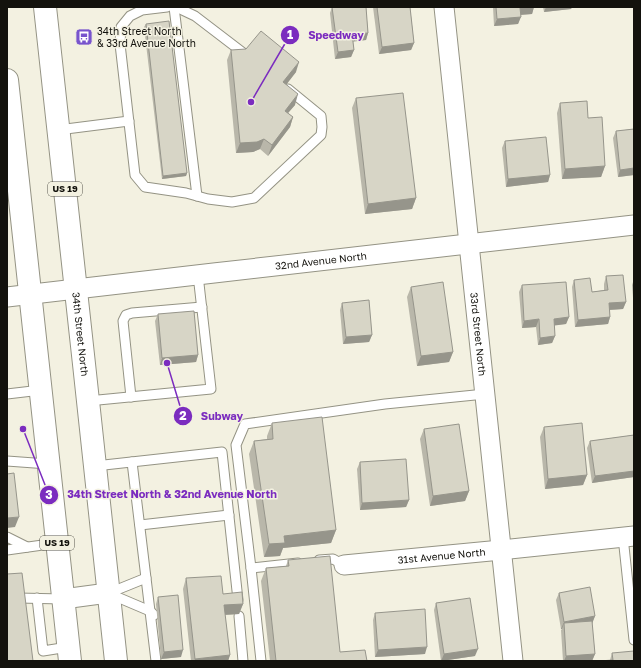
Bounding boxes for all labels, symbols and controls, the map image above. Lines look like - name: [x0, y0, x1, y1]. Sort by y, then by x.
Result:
- callout: Speedway: [280, 24, 372, 47]
- place label: 34th Street North & 33rd Avenue North: [97, 25, 196, 49]
- bus stop icon: 34th Street North & 33rd Avenue North: [74, 27, 94, 47]
- text: 1: [287, 27, 293, 42]
- text: Speedway: [308, 28, 364, 41]
- road number: US 19: [48, 182, 82, 196]
- street label: 32nd Avenue North: [274, 249, 367, 272]
- street label: 34th Street North: [70, 291, 91, 377]
- street label: 33rd Street North: [468, 292, 489, 377]
- callout: Subway: [173, 404, 251, 427]
- text: 2: [179, 408, 187, 423]
- text: Subway: [201, 409, 244, 422]
- callout: 34th Street North & 32nd Avenue North: [39, 483, 285, 506]
- text: 3: [45, 487, 53, 502]
- text: 34th Street North & 32nd Avenue North: [67, 487, 277, 500]
- road number: US 19: [40, 536, 74, 550]
- street label: 31st Avenue North: [397, 546, 486, 566]

